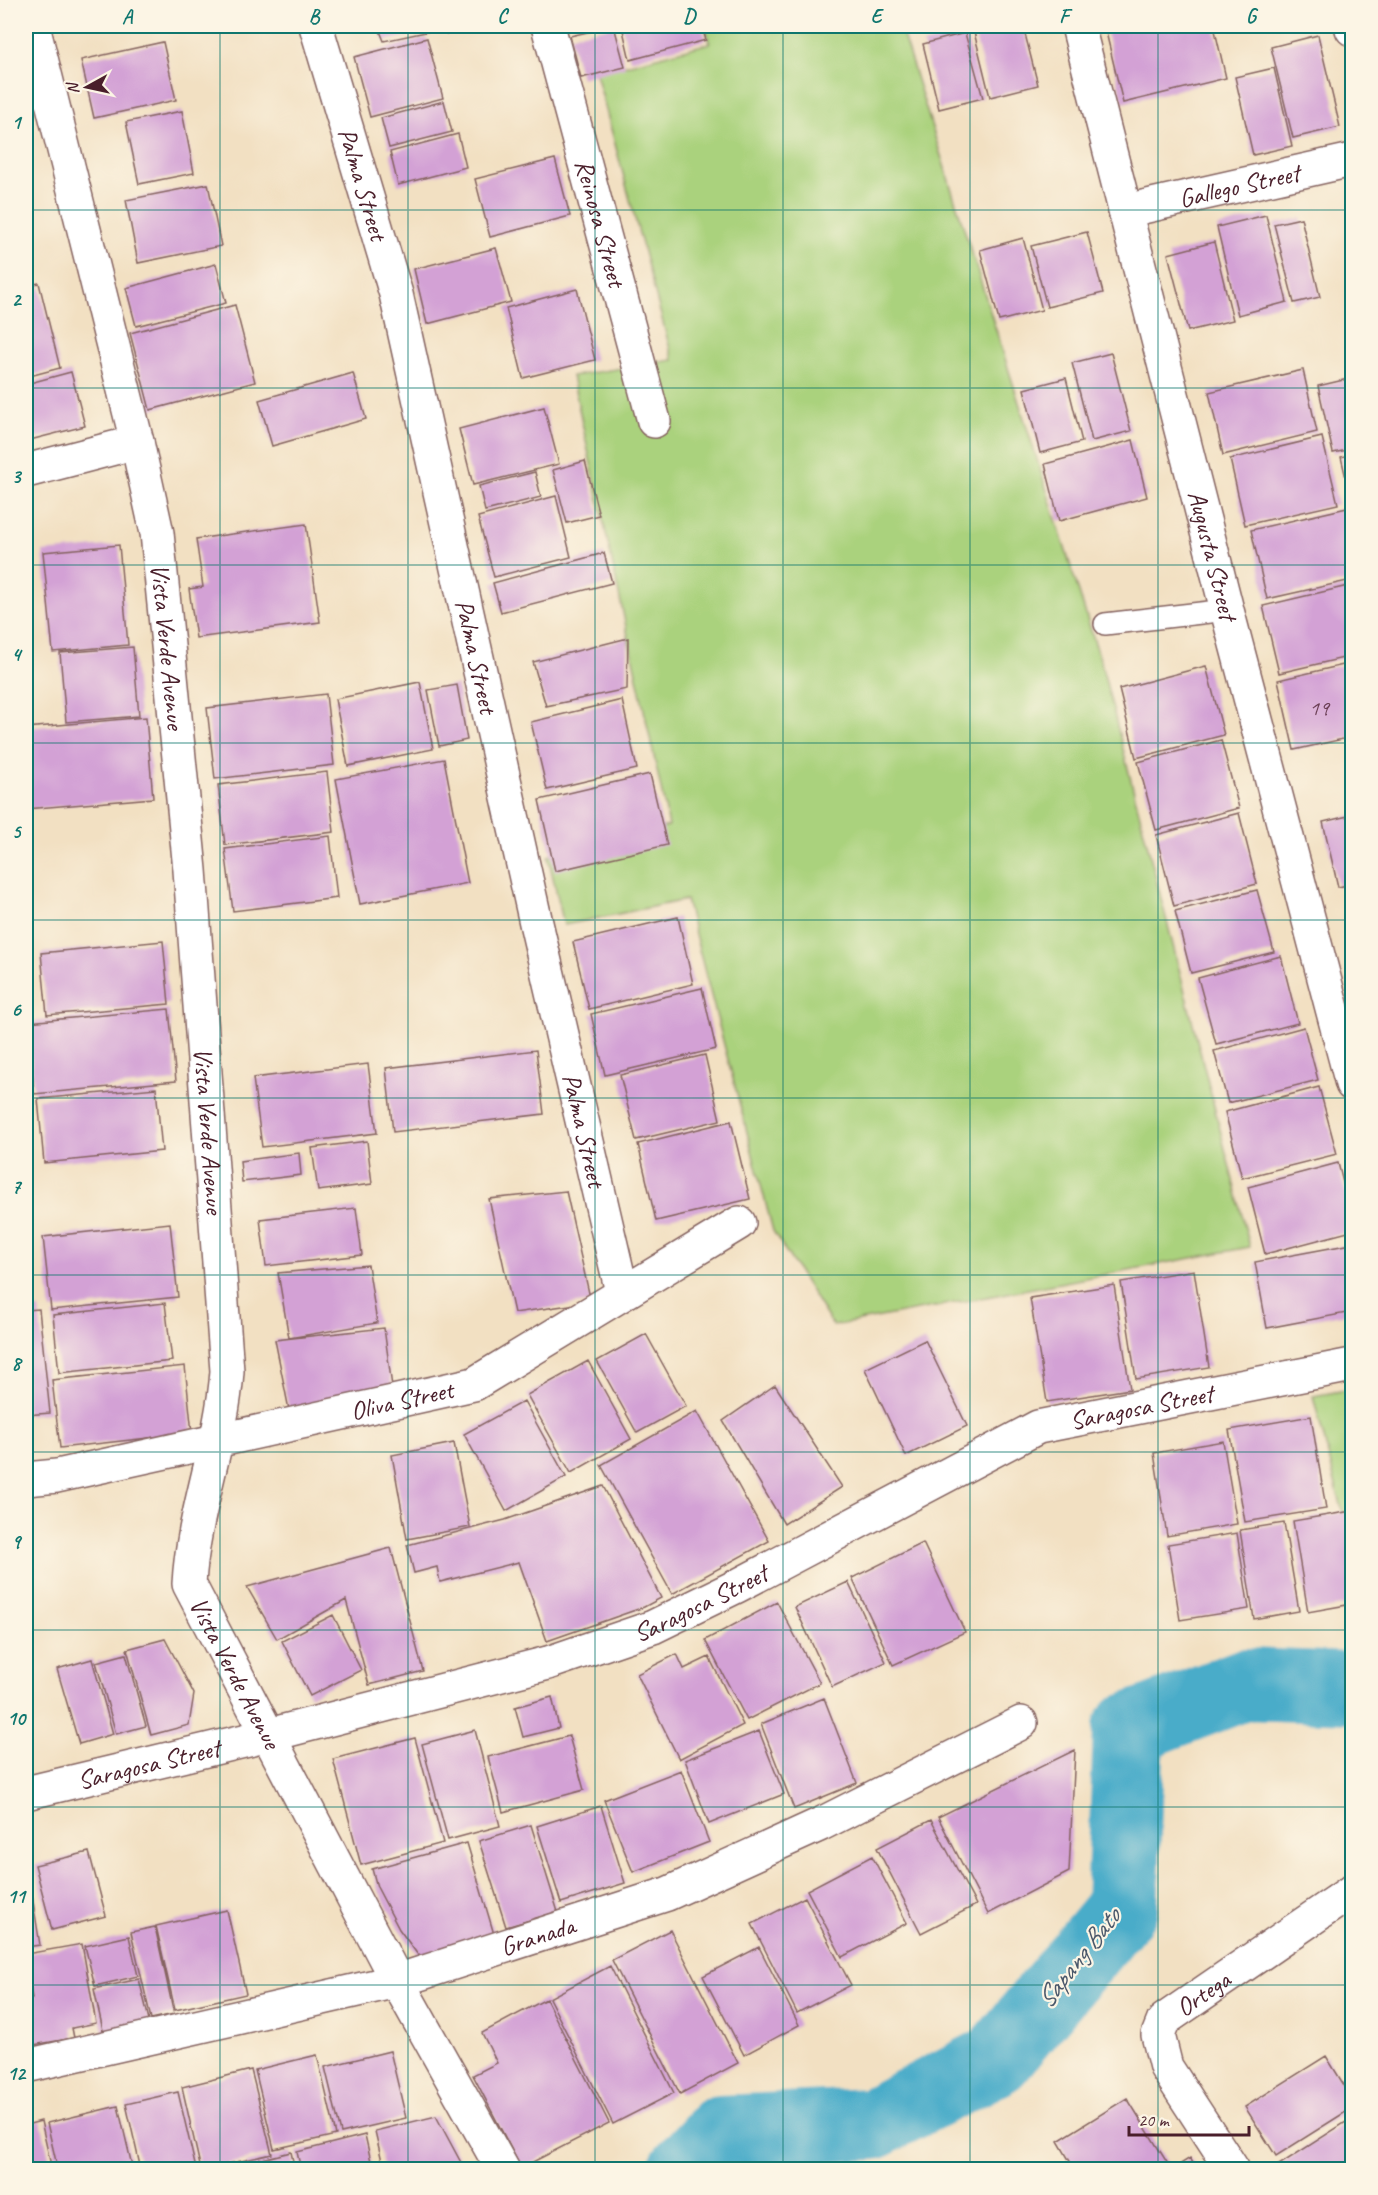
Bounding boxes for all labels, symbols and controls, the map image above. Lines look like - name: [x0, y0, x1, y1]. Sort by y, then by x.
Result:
- text: A: [122, 4, 134, 29]
- text: B: [309, 4, 321, 29]
- text: C: [497, 4, 509, 29]
- text: D: [683, 4, 697, 29]
- text: E: [871, 4, 885, 29]
- text: F: [1059, 4, 1073, 29]
- text: G: [1246, 4, 1259, 29]
- north arrow: [57, 57, 117, 117]
- text: N: [62, 80, 84, 95]
- text: 1: [12, 110, 23, 135]
- street label: Palma Street: [331, 124, 396, 247]
- street label: Gallego Street: [1176, 155, 1306, 215]
- street label: Reinosa Street: [568, 156, 634, 293]
- text: 2: [12, 287, 23, 312]
- text: 3: [12, 464, 23, 489]
- street label: Augusta Street: [1181, 487, 1246, 627]
- street label: Vista Verde Avenue: [144, 562, 193, 733]
- street label: Palma Street: [448, 596, 506, 719]
- text: 4: [12, 642, 24, 667]
- house number: 19: [1309, 694, 1331, 722]
- text: 5: [12, 819, 23, 844]
- text: 6: [11, 997, 22, 1022]
- street label: Vista Verde Avenue: [187, 1046, 232, 1217]
- street label: Palma Street: [555, 1070, 614, 1193]
- text: 7: [12, 1174, 23, 1199]
- text: 8: [12, 1351, 24, 1376]
- street label: Oliva Street: [347, 1372, 458, 1427]
- street label: Saragosa Street: [1067, 1376, 1219, 1437]
- text: 9: [12, 1529, 23, 1554]
- street label: Saragosa Street: [629, 1555, 776, 1649]
- street label: Vista Verde Avenue: [182, 1592, 290, 1757]
- text: 10: [7, 1706, 27, 1731]
- street label: Saragosa Street: [74, 1730, 226, 1797]
- text: 11: [7, 1884, 27, 1909]
- water label: Sapang Bato: [1028, 1898, 1130, 2015]
- street label: Granada: [496, 1908, 581, 1963]
- street label: Ortega: [1169, 1962, 1238, 2024]
- text: 12: [7, 2061, 27, 2086]
- scale bar: [1129, 2099, 1249, 2137]
- text: 20 m: [1138, 2109, 1171, 2131]

